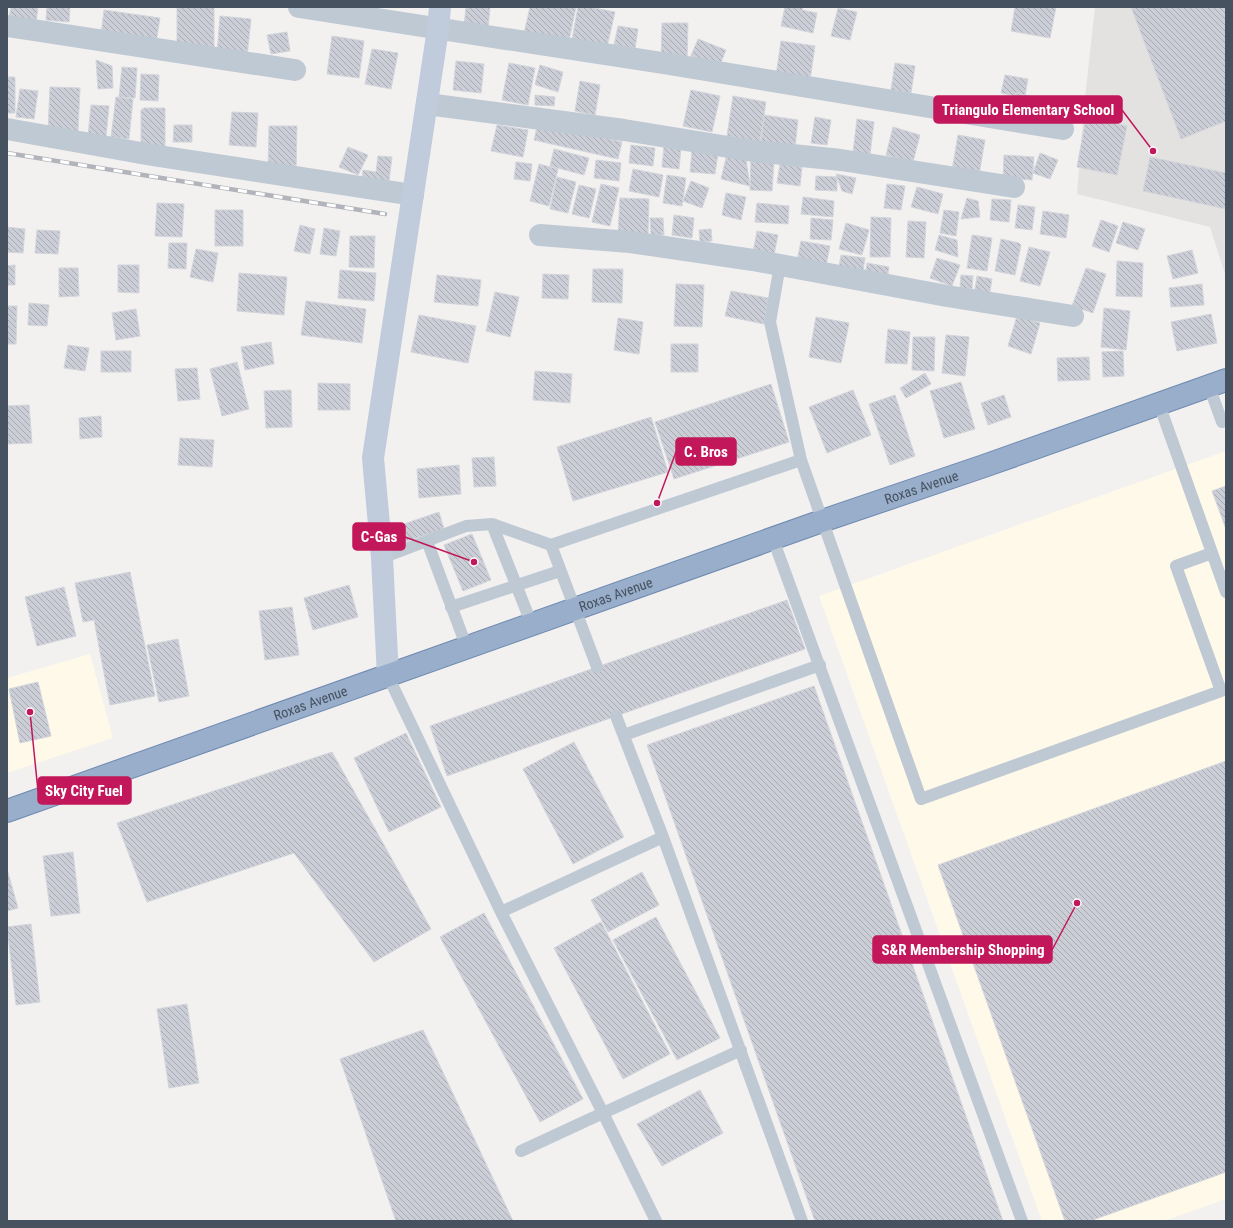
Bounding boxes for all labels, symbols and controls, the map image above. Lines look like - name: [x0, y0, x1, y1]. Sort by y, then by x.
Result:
- callout: Triangulo Elementary School: [934, 96, 1122, 123]
- text: Triangulo Elementary School: [942, 101, 1114, 119]
- callout: C. Bros: [676, 438, 736, 465]
- text: C. Bros: [684, 443, 728, 461]
- street label: Roxas Avenue: [882, 467, 961, 507]
- callout: C-Gas: [353, 523, 405, 550]
- text: C-Gas: [361, 528, 397, 546]
- street label: Roxas Avenue: [577, 574, 655, 615]
- street label: Roxas Avenue: [271, 682, 350, 724]
- callout: Sky City Fuel: [38, 777, 131, 804]
- text: Sky City Fuel: [45, 782, 123, 800]
- callout: S&R Membership Shopping: [873, 936, 1052, 963]
- text: S&R Membership Shopping: [881, 941, 1045, 959]

